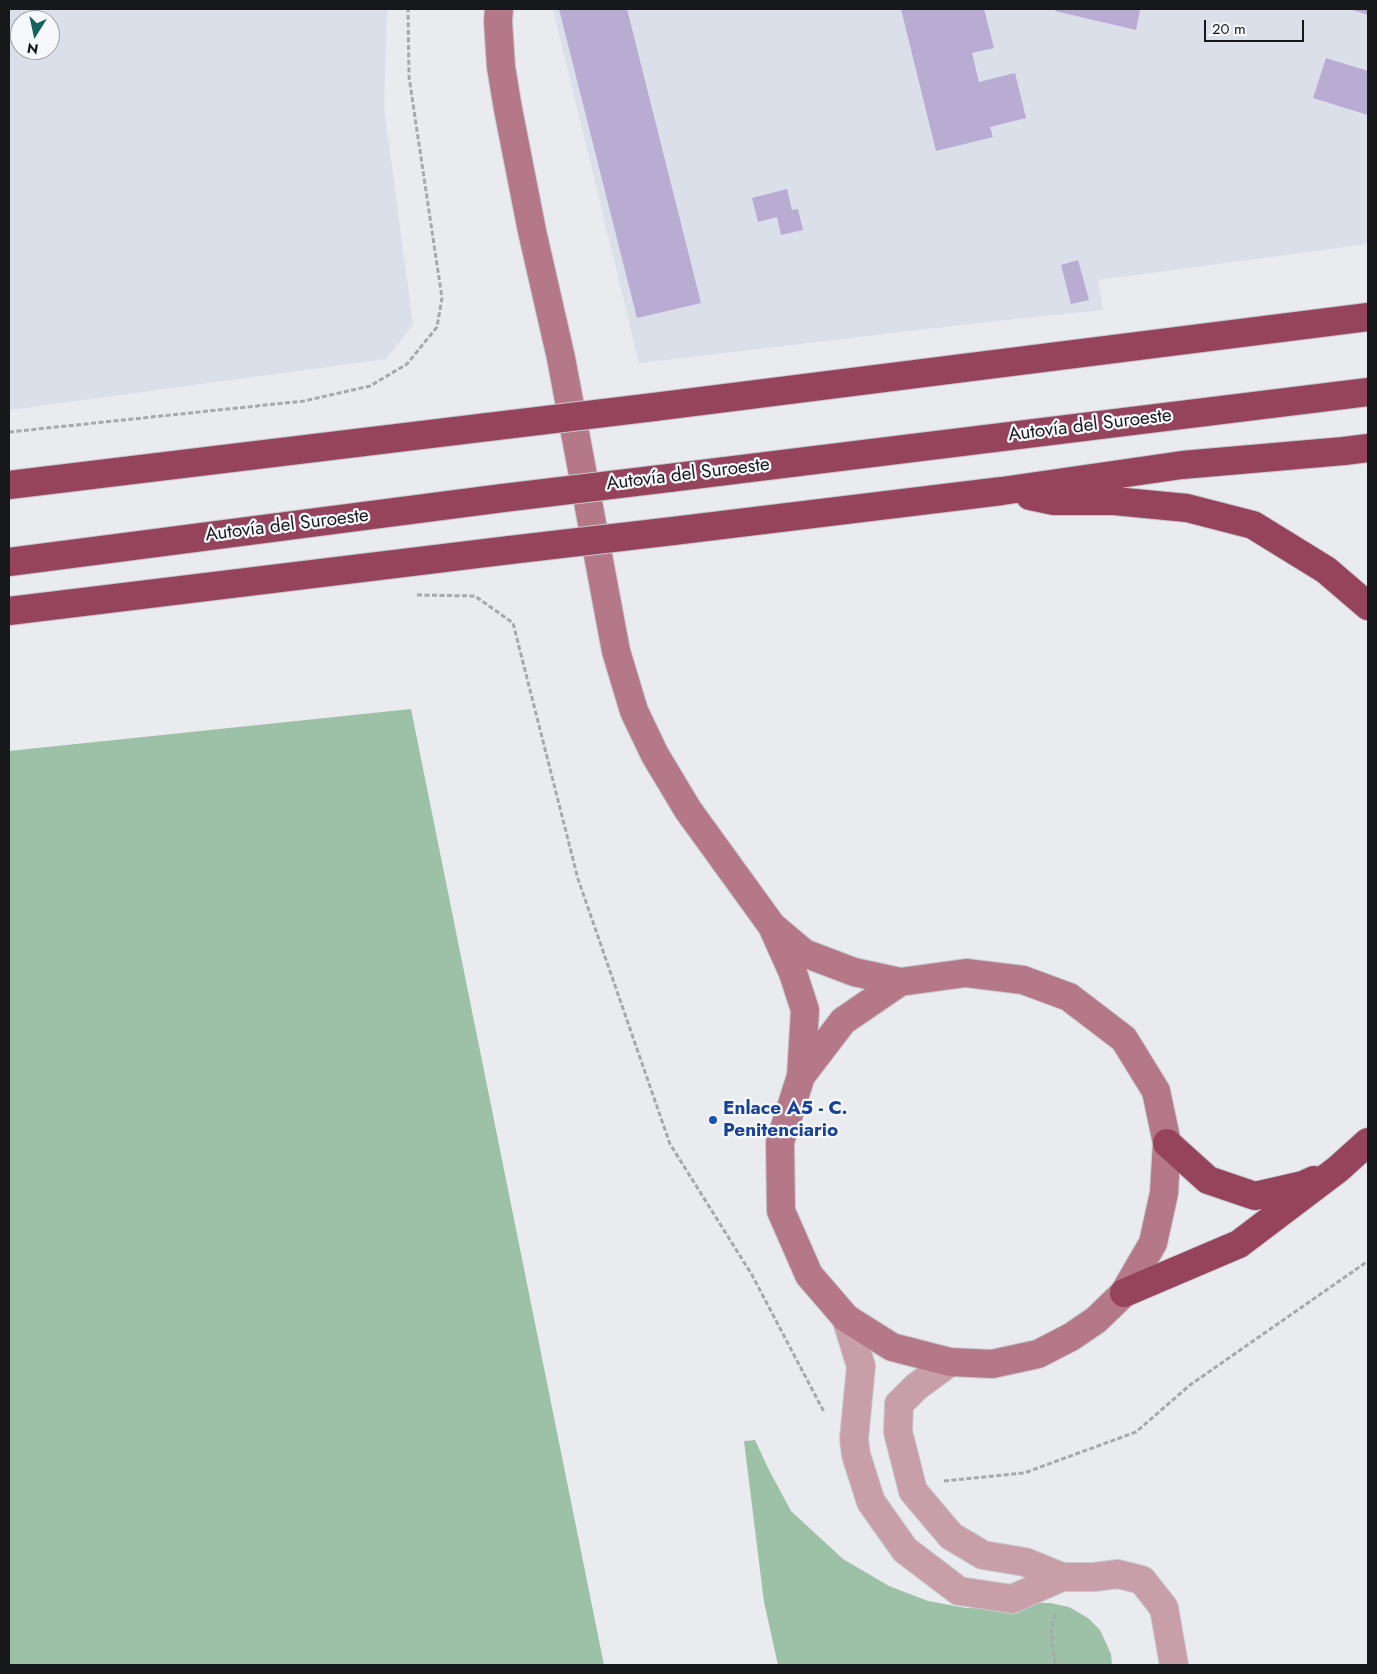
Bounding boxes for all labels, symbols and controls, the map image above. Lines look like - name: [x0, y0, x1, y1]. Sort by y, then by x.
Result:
- north arrow: [10, 10, 60, 60]
- scale bar: [1207, 10, 1307, 42]
- text: 20 m: [1212, 18, 1246, 40]
- text: N: [25, 38, 40, 60]
- street label: Autovía del Suroeste: [1007, 405, 1173, 447]
- street label: Autovía del Suroeste: [605, 454, 771, 496]
- street label: Autovía del Suroeste: [204, 505, 370, 547]
- place label: Enlace A5 - C. Penitenciario: [723, 1098, 848, 1142]
- marker: Enlace A5 - C. Penitenciario: [707, 1114, 719, 1126]

